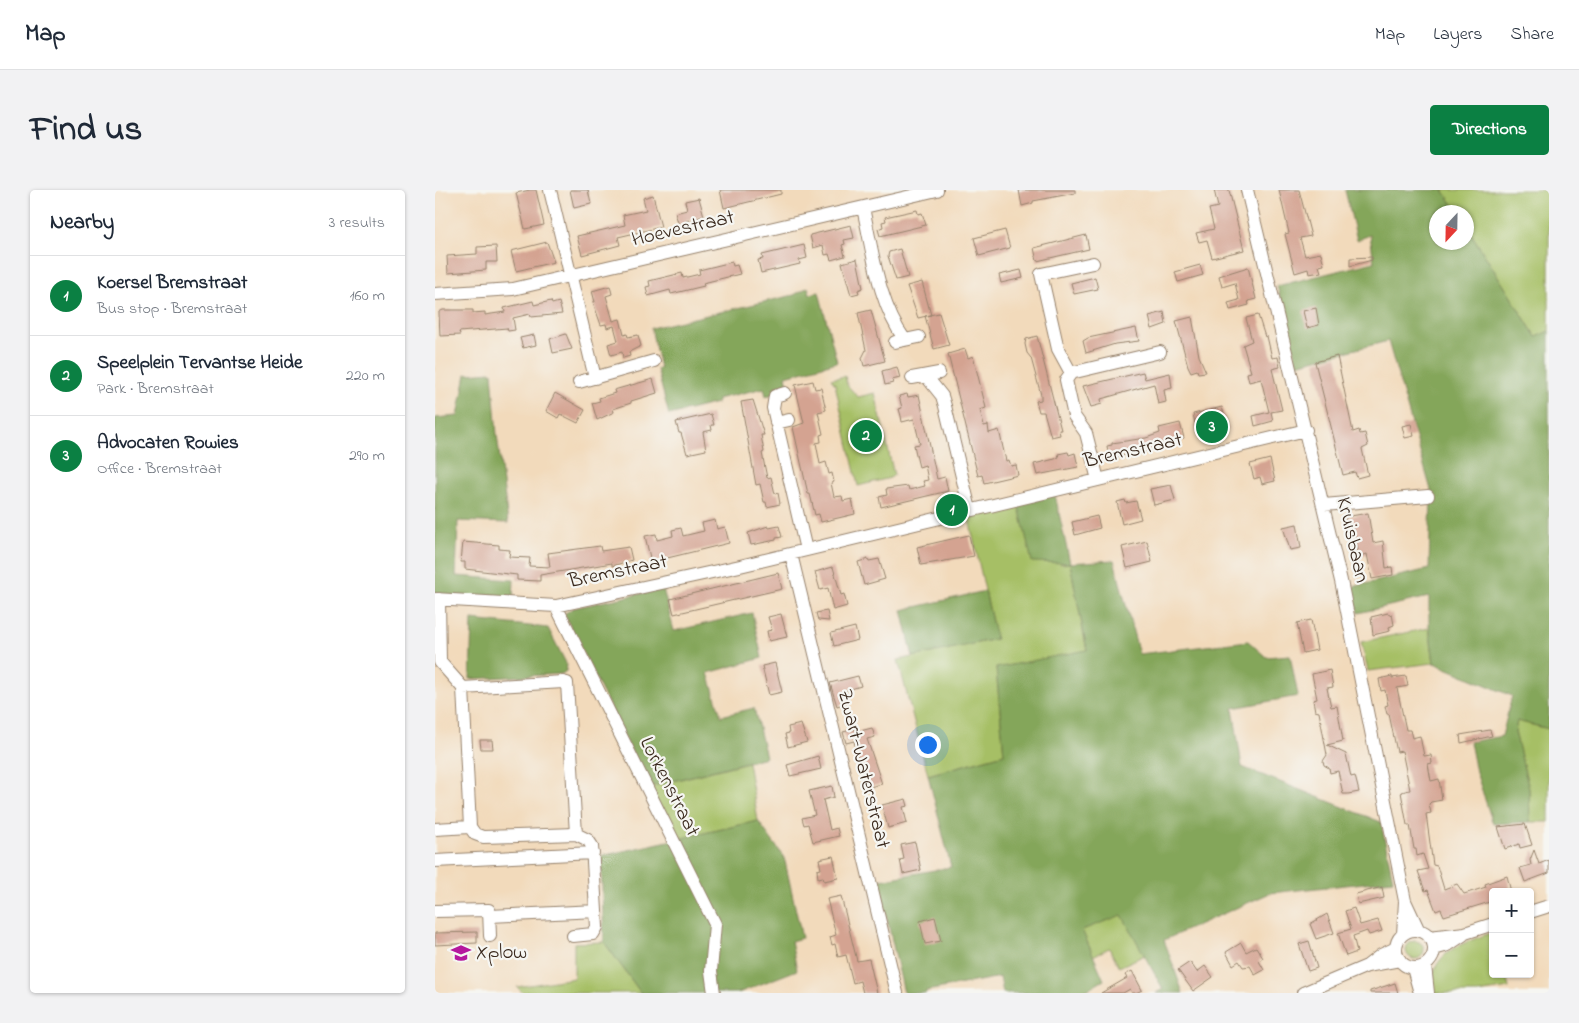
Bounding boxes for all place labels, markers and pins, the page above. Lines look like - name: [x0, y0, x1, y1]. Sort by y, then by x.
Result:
- pin: 3: [1196, 408, 1228, 446]
- pin: 2: [850, 417, 882, 455]
- pin: 1: [936, 491, 968, 529]
- place label: Xplow: [476, 938, 527, 968]
- school or university icon: Xplow: [450, 942, 472, 964]

